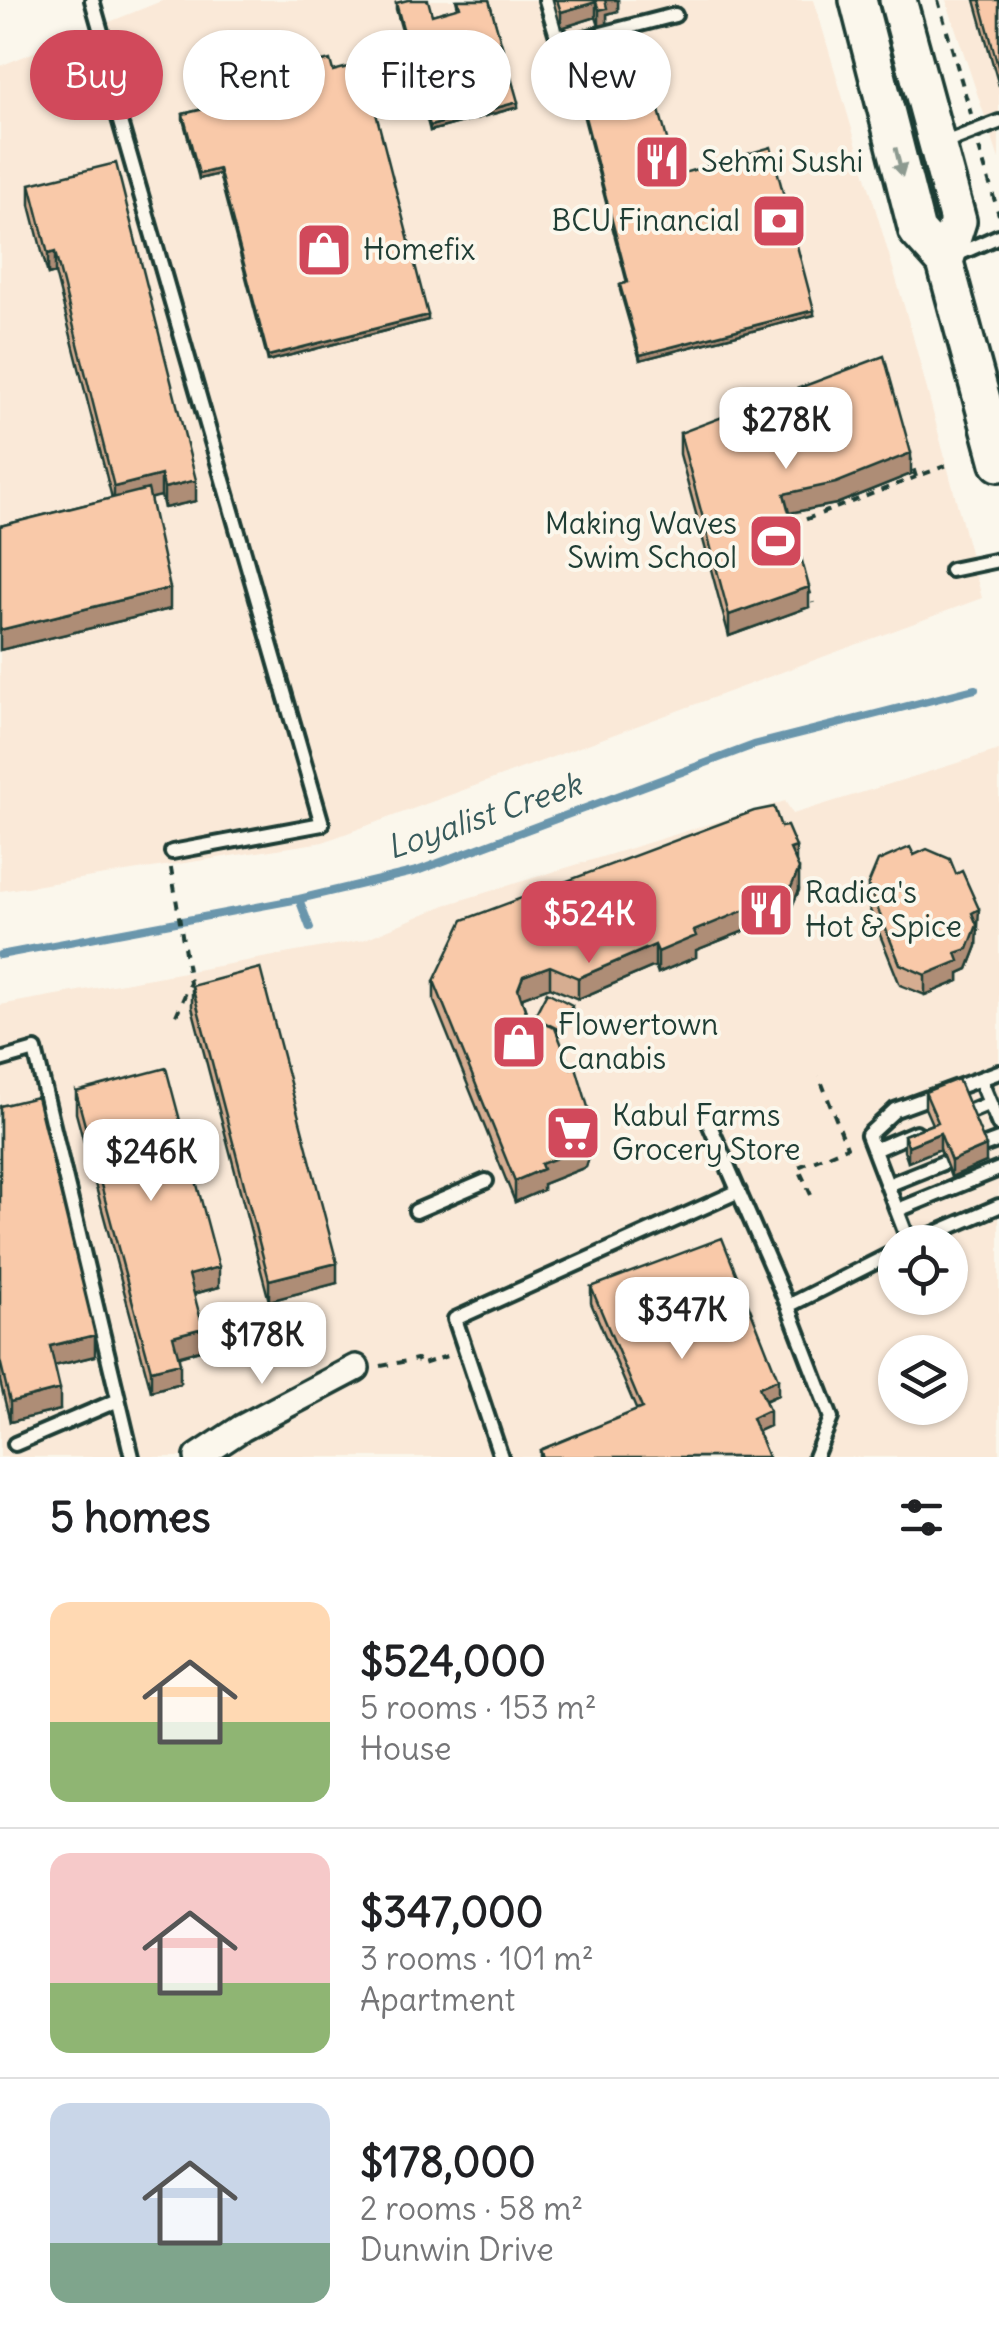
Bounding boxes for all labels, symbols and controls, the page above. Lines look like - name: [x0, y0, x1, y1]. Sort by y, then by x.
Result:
- chip: Buy: [30, 30, 163, 120]
- chip: Rent: [183, 30, 325, 120]
- chip: Filters: [345, 30, 511, 120]
- chip: New: [531, 30, 671, 120]
- restaurant icon: Sehmi Sushi: [632, 132, 692, 192]
- place label: Sehmi Sushi: [701, 142, 863, 180]
- one-way arrow: [892, 147, 908, 178]
- bank icon: BCU Financial: [749, 191, 809, 251]
- place label: BCU Financial: [552, 201, 740, 239]
- shop icon: Homefix: [294, 220, 354, 280]
- place label: Homefix: [363, 230, 475, 268]
- pin: $278K: [716, 387, 856, 472]
- text: $278K: [741, 399, 831, 440]
- place label: Making Waves Swim School: [545, 504, 737, 576]
- sports icon: Making Waves Swim School: [746, 511, 806, 571]
- water label: Loyalist Creek: [381, 762, 589, 868]
- place label: Radica's Hot & Spice: [805, 873, 962, 945]
- restaurant icon: Radica's Hot & Spice: [736, 880, 796, 940]
- pin: $524K: [519, 881, 659, 966]
- text: $524K: [543, 893, 635, 934]
- place label: Flowertown Canabis: [558, 1005, 718, 1077]
- shop icon: Flowertown Canabis: [489, 1012, 549, 1072]
- place label: Kabul Farms Grocery Store: [612, 1096, 800, 1168]
- supermarket icon: Kabul Farms Grocery Store: [543, 1103, 603, 1163]
- pin: $246K: [81, 1119, 221, 1204]
- text: $246K: [105, 1131, 197, 1172]
- map controls: [878, 1225, 968, 1425]
- button: locate: [878, 1225, 968, 1315]
- pin: $347K: [612, 1277, 752, 1362]
- text: $347K: [637, 1289, 727, 1330]
- pin: $178K: [192, 1302, 332, 1387]
- text: $178K: [220, 1314, 304, 1355]
- button: layers: [878, 1335, 968, 1425]
- icon: filters: [894, 1490, 949, 1545]
- text: 5 homes: [50, 1491, 211, 1543]
- text: $524,000: [360, 1635, 546, 1687]
- icon: home: [130, 1642, 250, 1762]
- text: 5 rooms · 153 m²: [360, 1687, 597, 1728]
- text: House: [360, 1728, 451, 1769]
- text: $347,000: [360, 1886, 543, 1938]
- icon: home: [130, 1893, 250, 2013]
- text: 3 rooms · 101 m²: [360, 1938, 594, 1979]
- text: Apartment: [360, 1979, 515, 2020]
- text: $178,000: [360, 2136, 536, 2188]
- icon: home: [130, 2143, 250, 2263]
- text: 2 rooms · 58 m²: [360, 2188, 583, 2229]
- text: Dunwin Drive: [360, 2229, 554, 2270]

